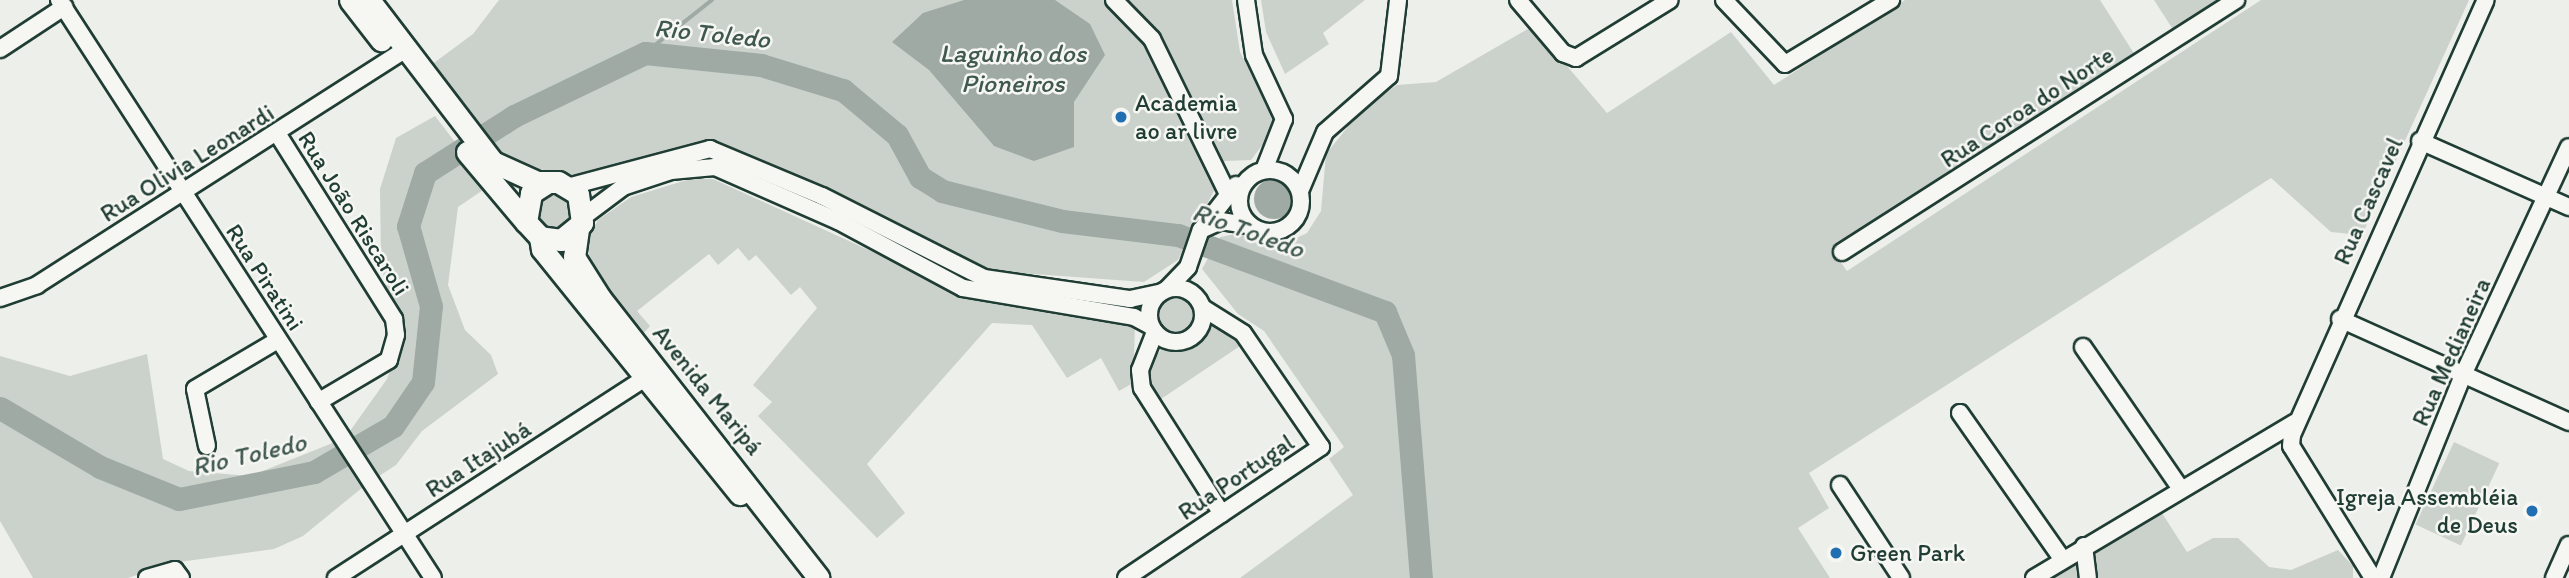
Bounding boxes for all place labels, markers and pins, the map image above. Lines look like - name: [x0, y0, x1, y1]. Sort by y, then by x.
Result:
- place label: Academia ao ar livre: [1135, 89, 1238, 145]
- marker: Academia ao ar livre: [1113, 109, 1129, 125]
- place label: Igreja Assembléia de Deus: [2335, 483, 2518, 539]
- marker: Igreja Assembléia de Deus: [2524, 503, 2540, 519]
- place label: Green Park: [1850, 539, 1964, 567]
- marker: Green Park: [1828, 545, 1844, 561]

